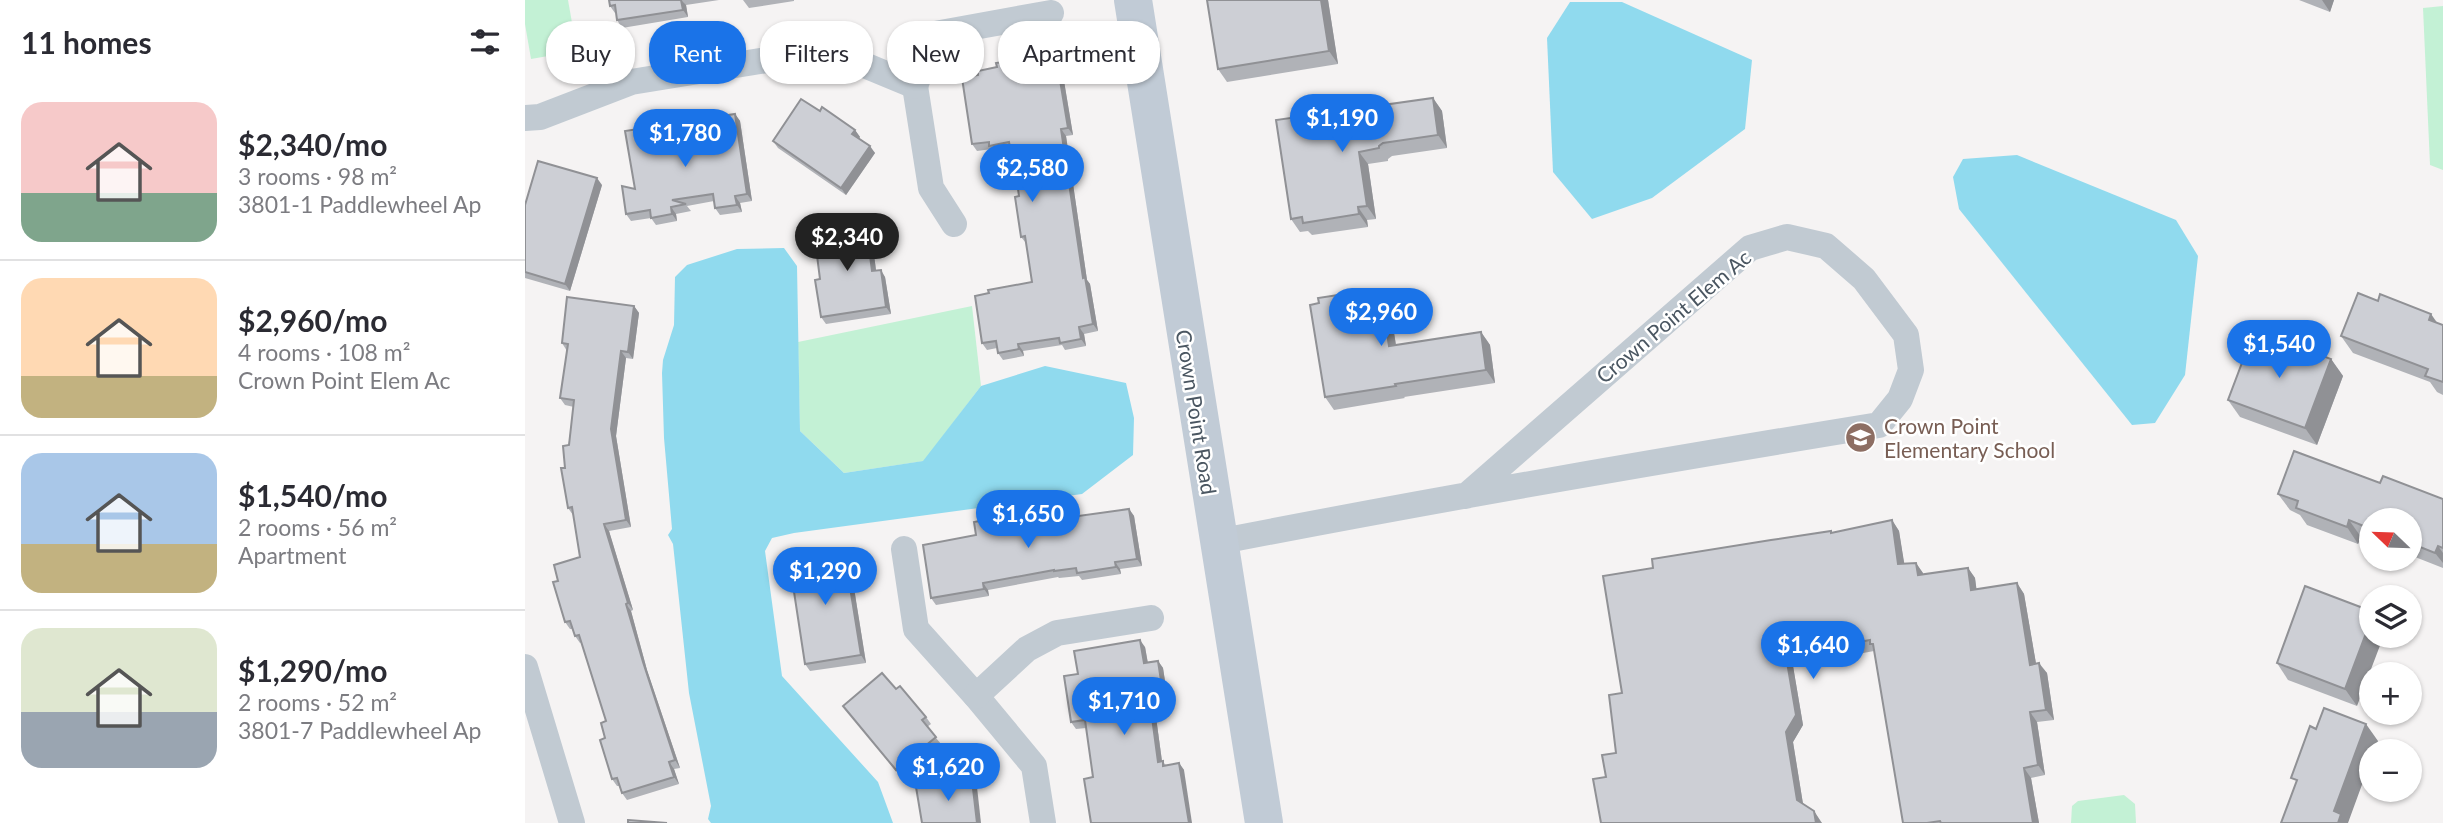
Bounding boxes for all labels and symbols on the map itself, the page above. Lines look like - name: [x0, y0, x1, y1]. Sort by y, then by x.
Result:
- pin: $1,190: [1285, 94, 1399, 154]
- pin: $1,780: [628, 110, 742, 169]
- pin: $2,580: [975, 144, 1089, 204]
- pin: $2,340: [790, 214, 904, 273]
- street label: Crown Point Elem Ac: [1591, 244, 1755, 388]
- pin: $2,960: [1324, 288, 1438, 348]
- pin: $1,540: [2222, 320, 2336, 380]
- street label: Crown Point Road: [1172, 328, 1222, 496]
- place label: Crown Point Elementary School: [1884, 413, 2055, 462]
- school or university icon: Crown Point Elementary School: [1844, 420, 1878, 454]
- pin: $1,650: [971, 490, 1085, 550]
- north arrow: [2359, 508, 2422, 570]
- pin: $1,290: [768, 548, 882, 607]
- pin: $1,640: [1756, 622, 1870, 681]
- pin: $1,710: [1067, 678, 1181, 737]
- pin: $1,620: [891, 744, 1005, 803]

